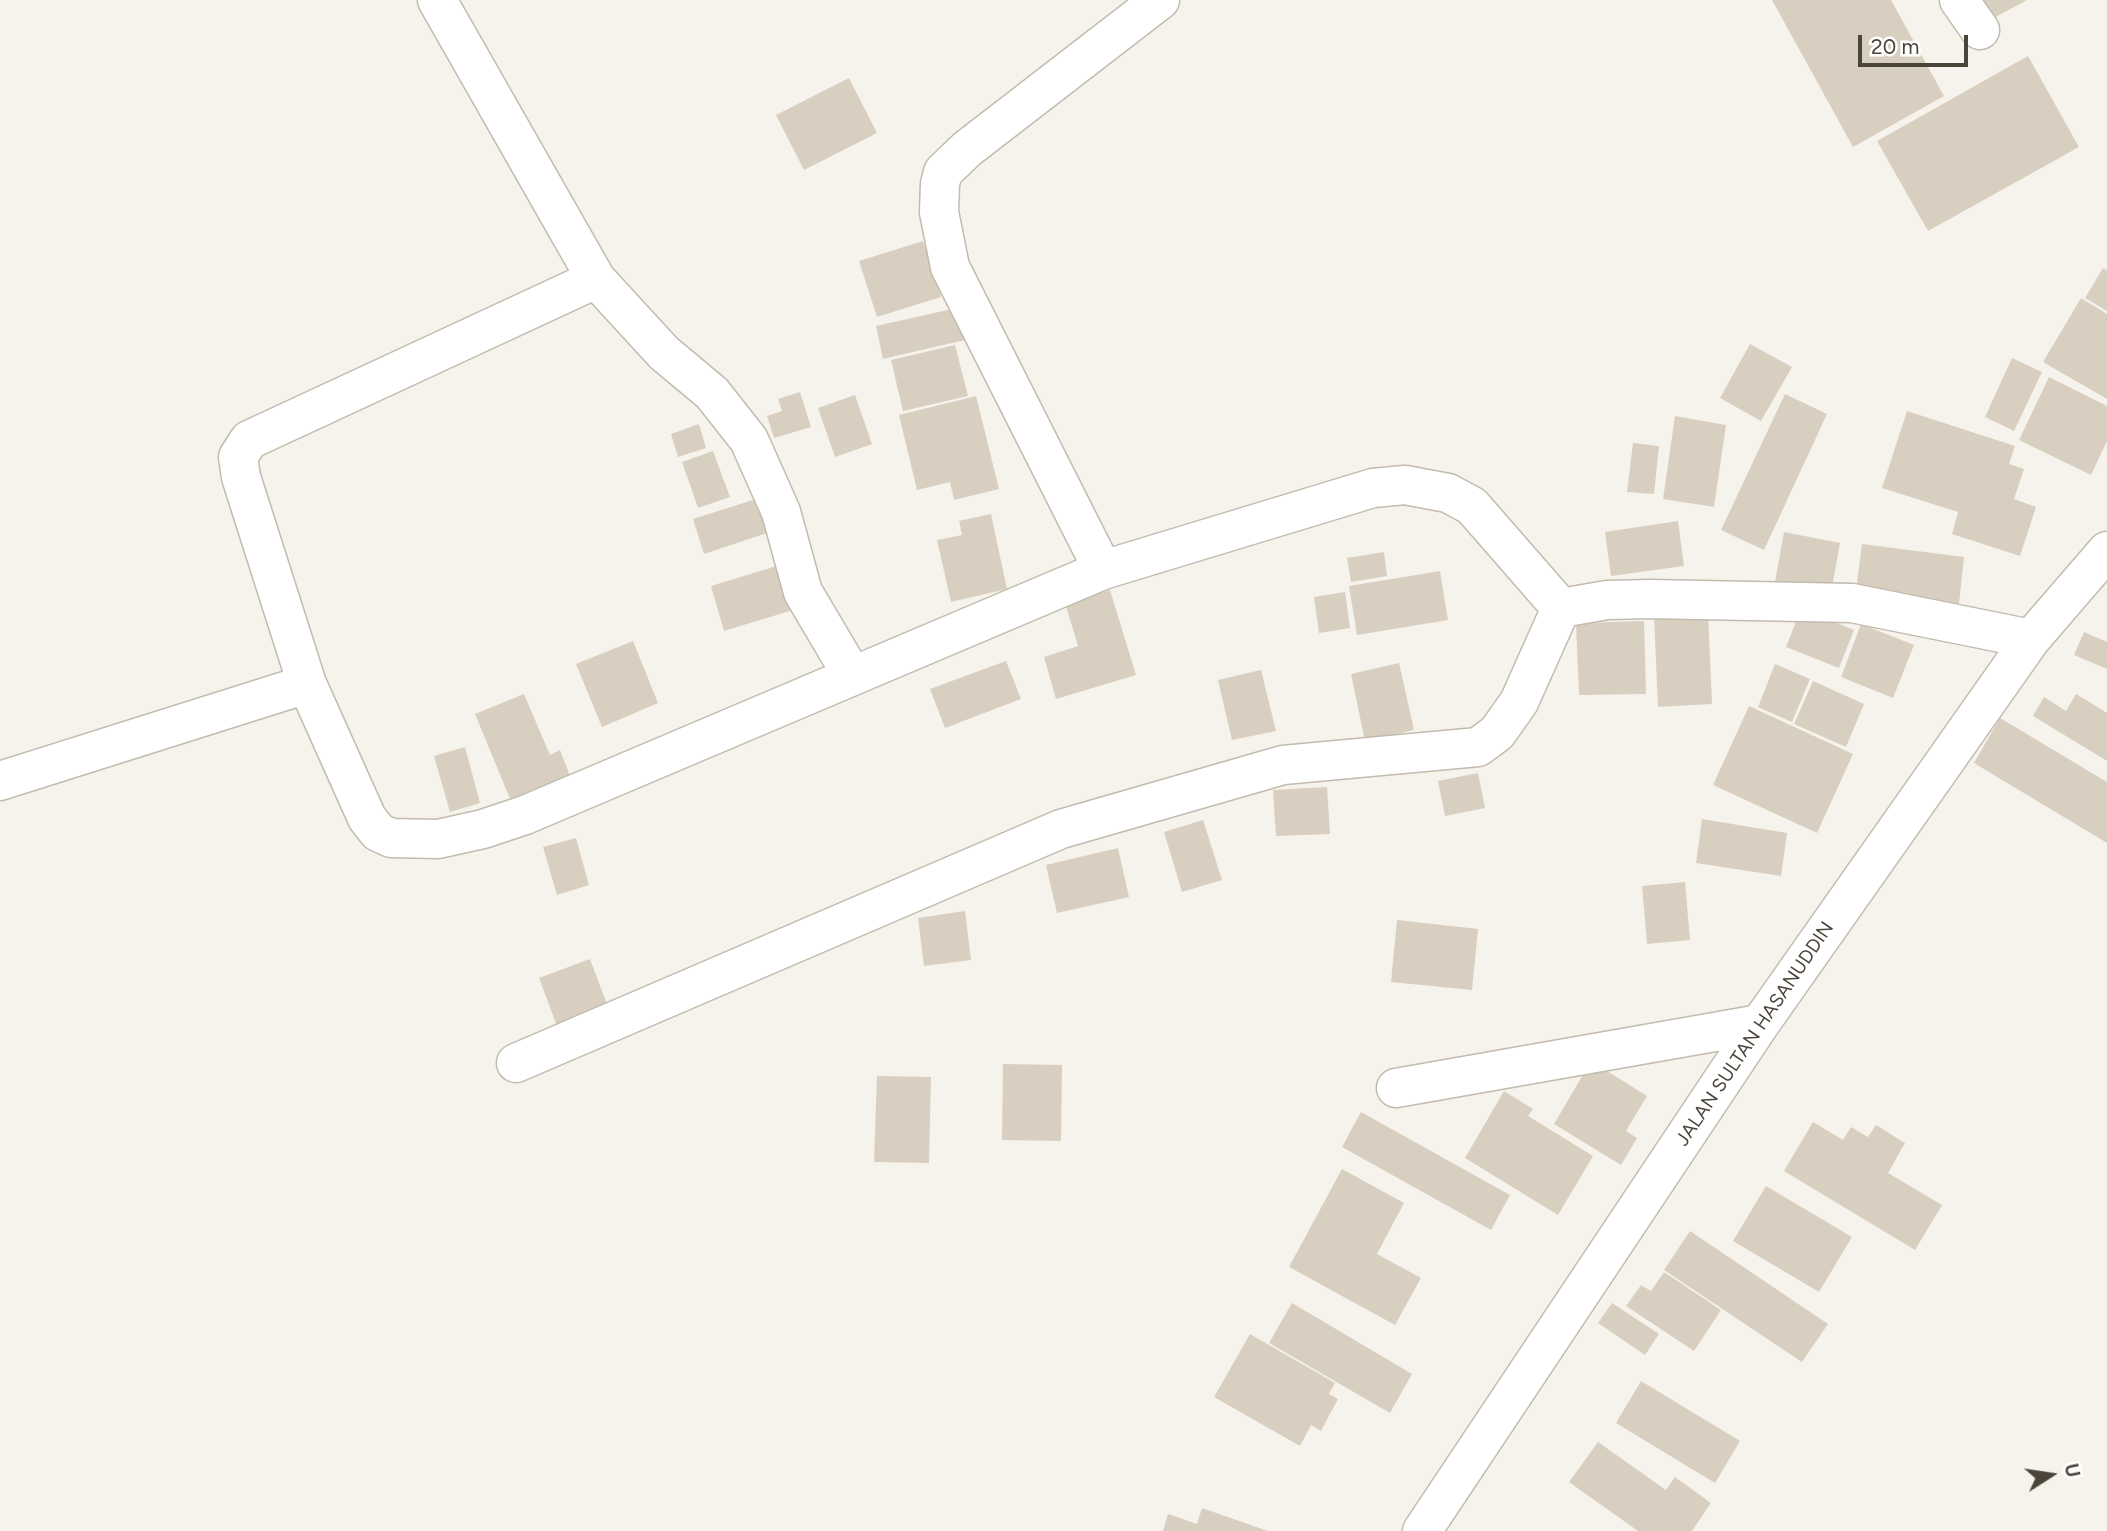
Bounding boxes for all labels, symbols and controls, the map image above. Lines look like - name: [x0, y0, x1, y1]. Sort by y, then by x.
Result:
- scale bar: [1862, 21, 1972, 65]
- text: 20 m: [1871, 34, 1919, 59]
- street label: JALAN SULTAN HASANUDDIN: [1671, 918, 1839, 1150]
- north arrow: [2016, 1440, 2086, 1510]
- text: U: [2059, 1462, 2085, 1479]

